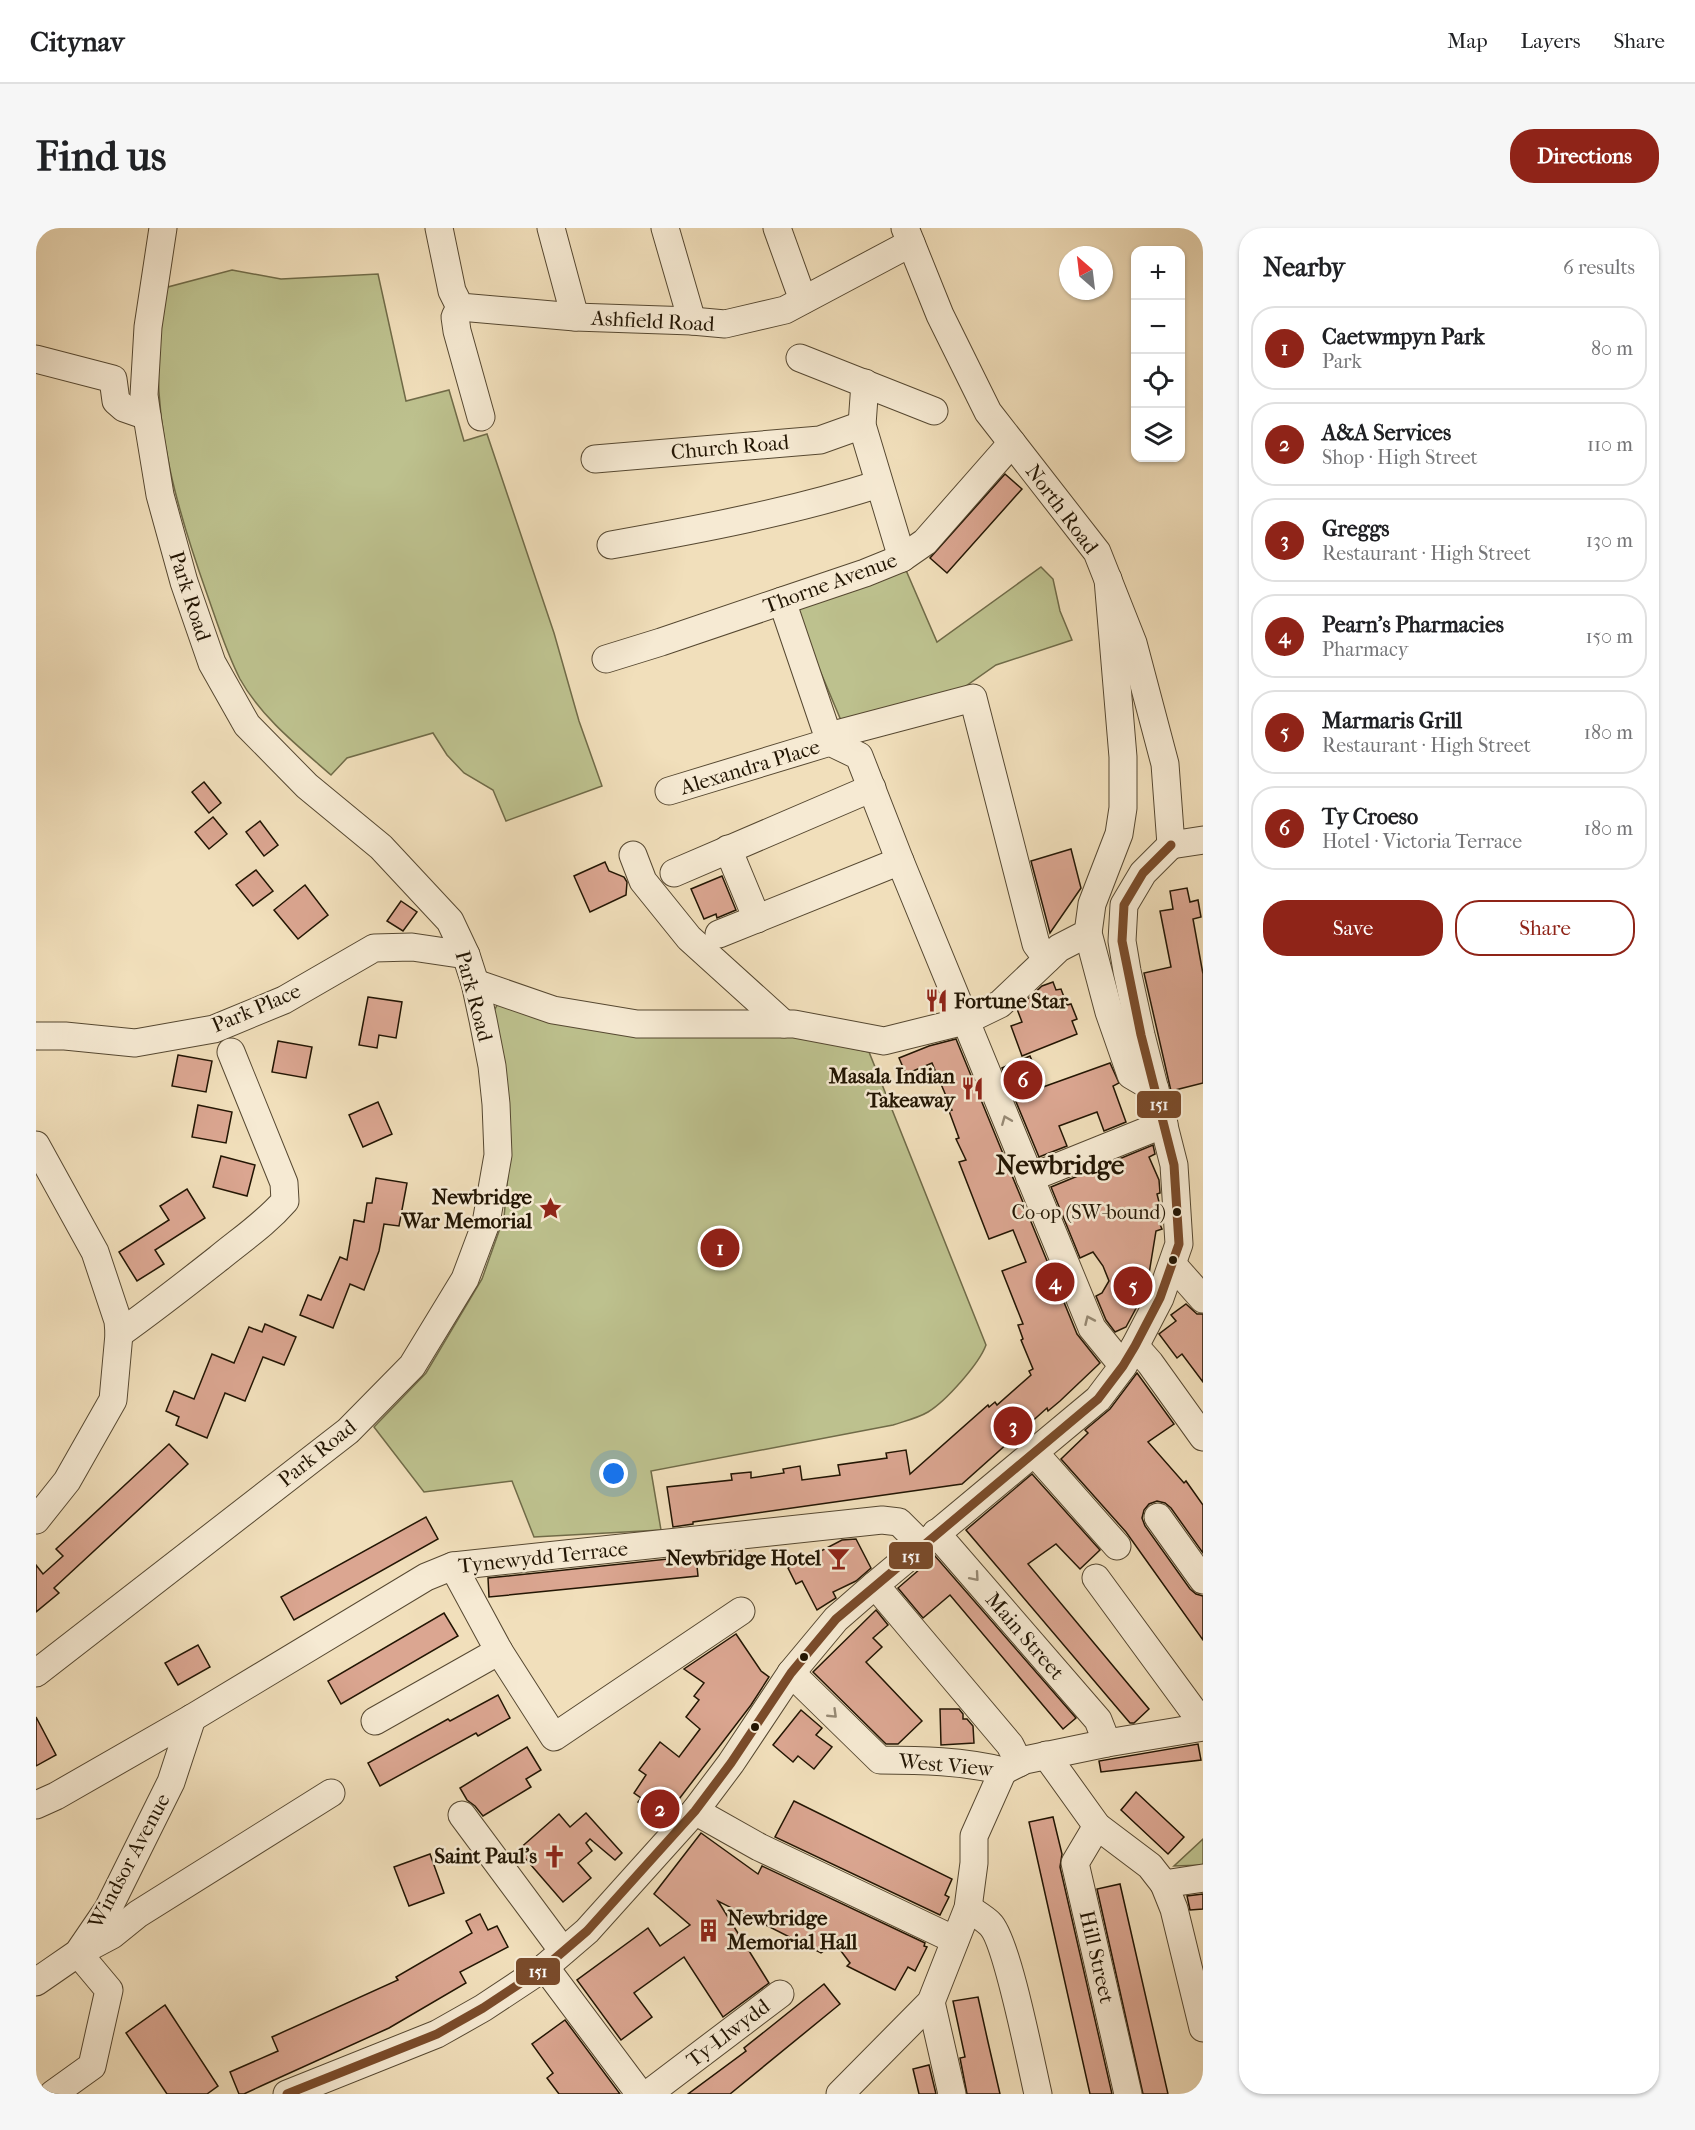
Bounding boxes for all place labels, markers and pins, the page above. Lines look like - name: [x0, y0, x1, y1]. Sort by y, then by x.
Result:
- restaurant icon: Fortune Star: [923, 988, 949, 1014]
- place label: Fortune Star: [953, 989, 1069, 1013]
- pin: 6: [1004, 1058, 1042, 1102]
- place label: Masala Indian Takeaway: [828, 1064, 957, 1112]
- restaurant icon: Masala Indian Takeaway: [960, 1075, 986, 1101]
- place label: Newbridge War Memorial: [401, 1185, 533, 1233]
- place icon: Newbridge War Memorial: [537, 1196, 563, 1222]
- place label: Co-op (SW-bound): [1011, 1201, 1166, 1224]
- marker: Co-op (SW-bound): [1171, 1206, 1183, 1218]
- pin: 1: [700, 1226, 740, 1270]
- unlabelled marker: [1167, 1254, 1179, 1266]
- pin: 4: [1036, 1260, 1074, 1304]
- pin: 5: [1114, 1264, 1152, 1308]
- pin: 3: [994, 1404, 1032, 1448]
- bar icon: Newbridge Hotel: [826, 1545, 852, 1571]
- place label: Newbridge Hotel: [666, 1546, 821, 1570]
- unlabelled marker: [798, 1651, 810, 1663]
- unlabelled marker: [749, 1721, 761, 1733]
- pin: 2: [640, 1786, 680, 1832]
- church icon: Saint Paul's: [542, 1843, 568, 1869]
- place label: Saint Paul's: [434, 1844, 537, 1868]
- place label: Newbridge Memorial Hall: [726, 1906, 858, 1954]
- building icon: Newbridge Memorial Hall: [696, 1917, 722, 1943]

